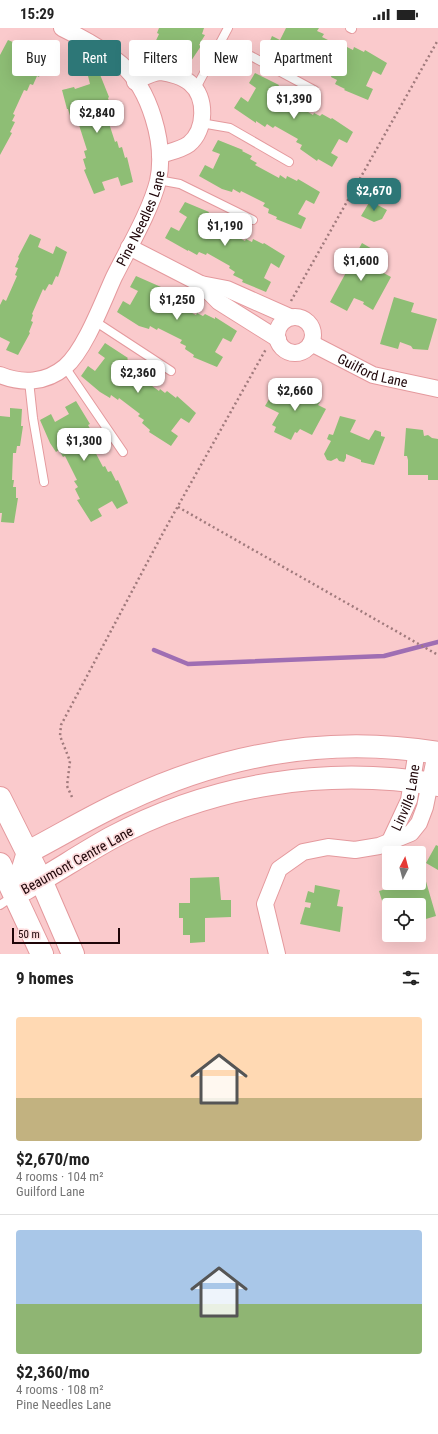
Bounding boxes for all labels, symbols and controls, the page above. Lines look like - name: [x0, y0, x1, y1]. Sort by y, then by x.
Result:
- text: 15:29: [20, 5, 54, 23]
- chip: Buy: [12, 40, 60, 76]
- chip: Rent: [68, 40, 121, 76]
- chip: Filters: [129, 40, 192, 76]
- chip: New: [200, 40, 252, 76]
- chip: Apartment: [260, 40, 347, 76]
- pin: $1,390: [261, 86, 327, 120]
- text: $1,390: [276, 91, 312, 106]
- pin: $2,840: [64, 100, 130, 134]
- text: $2,840: [79, 105, 115, 120]
- street label: Pine Needles Lane: [113, 169, 168, 269]
- pin: $2,670: [341, 178, 407, 212]
- text: $2,670: [356, 183, 392, 198]
- pin: $1,190: [192, 213, 258, 247]
- text: $1,190: [207, 218, 243, 233]
- pin: $1,600: [328, 248, 394, 282]
- text: $1,600: [343, 253, 379, 268]
- pin: $1,250: [144, 287, 210, 321]
- text: $1,250: [159, 292, 195, 307]
- street label: Guilford Lane: [335, 350, 410, 390]
- pin: $2,360: [105, 360, 171, 394]
- text: $2,360: [120, 365, 156, 380]
- pin: $2,660: [262, 378, 328, 412]
- text: $2,660: [277, 383, 313, 398]
- pin: $1,300: [51, 428, 117, 462]
- text: $1,300: [66, 433, 102, 448]
- street label: Linville Lane: [388, 763, 423, 833]
- street label: Beaumont Centre Lane: [18, 822, 136, 897]
- north arrow: [382, 846, 426, 890]
- map controls: [382, 846, 426, 942]
- button: locate: [382, 898, 426, 942]
- scale bar: [12, 926, 120, 945]
- text: 50 m: [18, 928, 40, 941]
- icon: filters: [400, 967, 422, 989]
- text: 9 homes: [16, 968, 74, 988]
- icon: home: [183, 1043, 255, 1115]
- text: $2,670/mo: [16, 1149, 90, 1169]
- text: 4 rooms · 104 m²: [16, 1169, 103, 1184]
- text: Guilford Lane: [16, 1184, 85, 1199]
- icon: home: [183, 1256, 255, 1328]
- text: $2,360/mo: [16, 1362, 90, 1382]
- text: 4 rooms · 108 m²: [16, 1382, 103, 1397]
- text: Pine Needles Lane: [16, 1397, 111, 1412]

